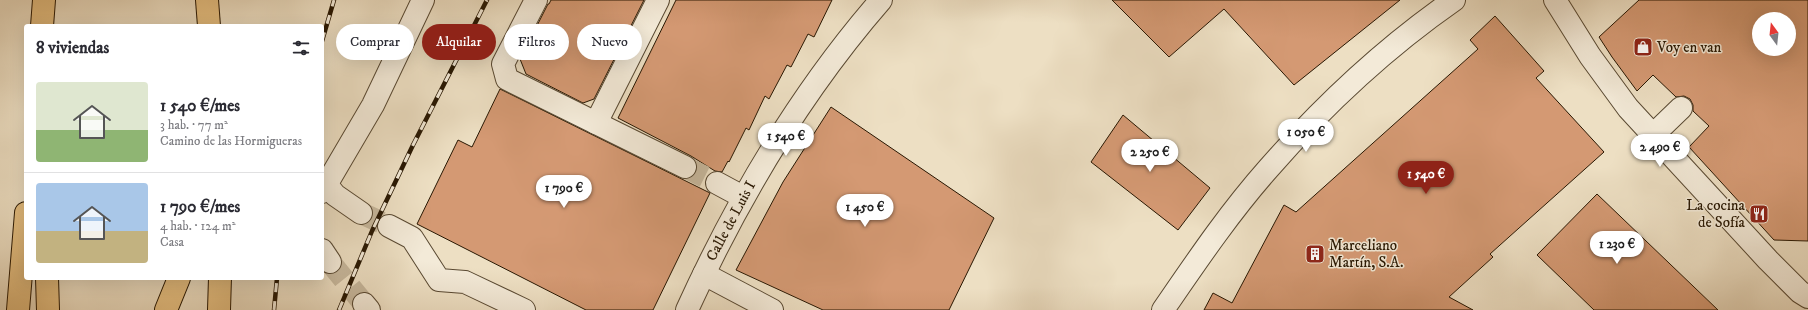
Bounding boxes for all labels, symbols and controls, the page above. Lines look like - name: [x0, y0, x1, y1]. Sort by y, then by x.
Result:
- north arrow: [1752, 12, 1796, 56]
- map controls: [1752, 12, 1796, 56]
- chip: Comprar: [336, 24, 414, 60]
- chip: Alquilar: [422, 24, 496, 60]
- chip: Filtros: [504, 24, 569, 60]
- chip: Nuevo: [577, 24, 642, 60]
- shop icon: Voy en van: [1632, 36, 1654, 58]
- text: 8 viviendas: [36, 37, 109, 59]
- icon: filters: [290, 37, 312, 59]
- place label: Voy en van: [1656, 38, 1722, 57]
- text: 1 540 €/mes: [160, 95, 240, 117]
- icon: home: [68, 98, 116, 146]
- text: 3 hab. · 77 m²: [160, 117, 228, 133]
- pin: 1 050 €: [1269, 119, 1343, 153]
- pin: 1 540 €: [749, 123, 823, 157]
- text: 1 050 €: [1287, 124, 1325, 140]
- text: 1 540 €: [767, 128, 805, 144]
- text: Camino de las Hormigueras: [160, 133, 302, 149]
- pin: 2 490 €: [1623, 134, 1697, 168]
- pin: 2 250 €: [1113, 139, 1187, 173]
- text: 2 490 €: [1640, 139, 1680, 155]
- text: 2 250 €: [1130, 144, 1170, 160]
- pin: 1 540 €: [1389, 161, 1463, 195]
- text: 1 540 €: [1407, 166, 1445, 182]
- pin: 1 790 €: [527, 175, 601, 209]
- street label: Calle de Luis I: [702, 178, 760, 264]
- text: 1 790 €: [545, 180, 583, 196]
- pin: 1 450 €: [828, 194, 902, 228]
- text: 1 790 €/mes: [160, 196, 240, 218]
- place label: La cocina de Sofía: [1686, 196, 1746, 232]
- icon: home: [68, 199, 116, 247]
- text: 1 450 €: [846, 199, 884, 215]
- restaurant icon: La cocina de Sofía: [1748, 203, 1770, 225]
- text: 4 hab. · 124 m²: [160, 218, 236, 234]
- pin: 1 230 €: [1580, 231, 1654, 265]
- text: Casa: [160, 234, 184, 250]
- place label: Marceliano Martín, S.A.: [1329, 236, 1404, 272]
- text: 1 230 €: [1599, 236, 1635, 252]
- building icon: Marceliano Martín, S.A.: [1304, 243, 1326, 265]

